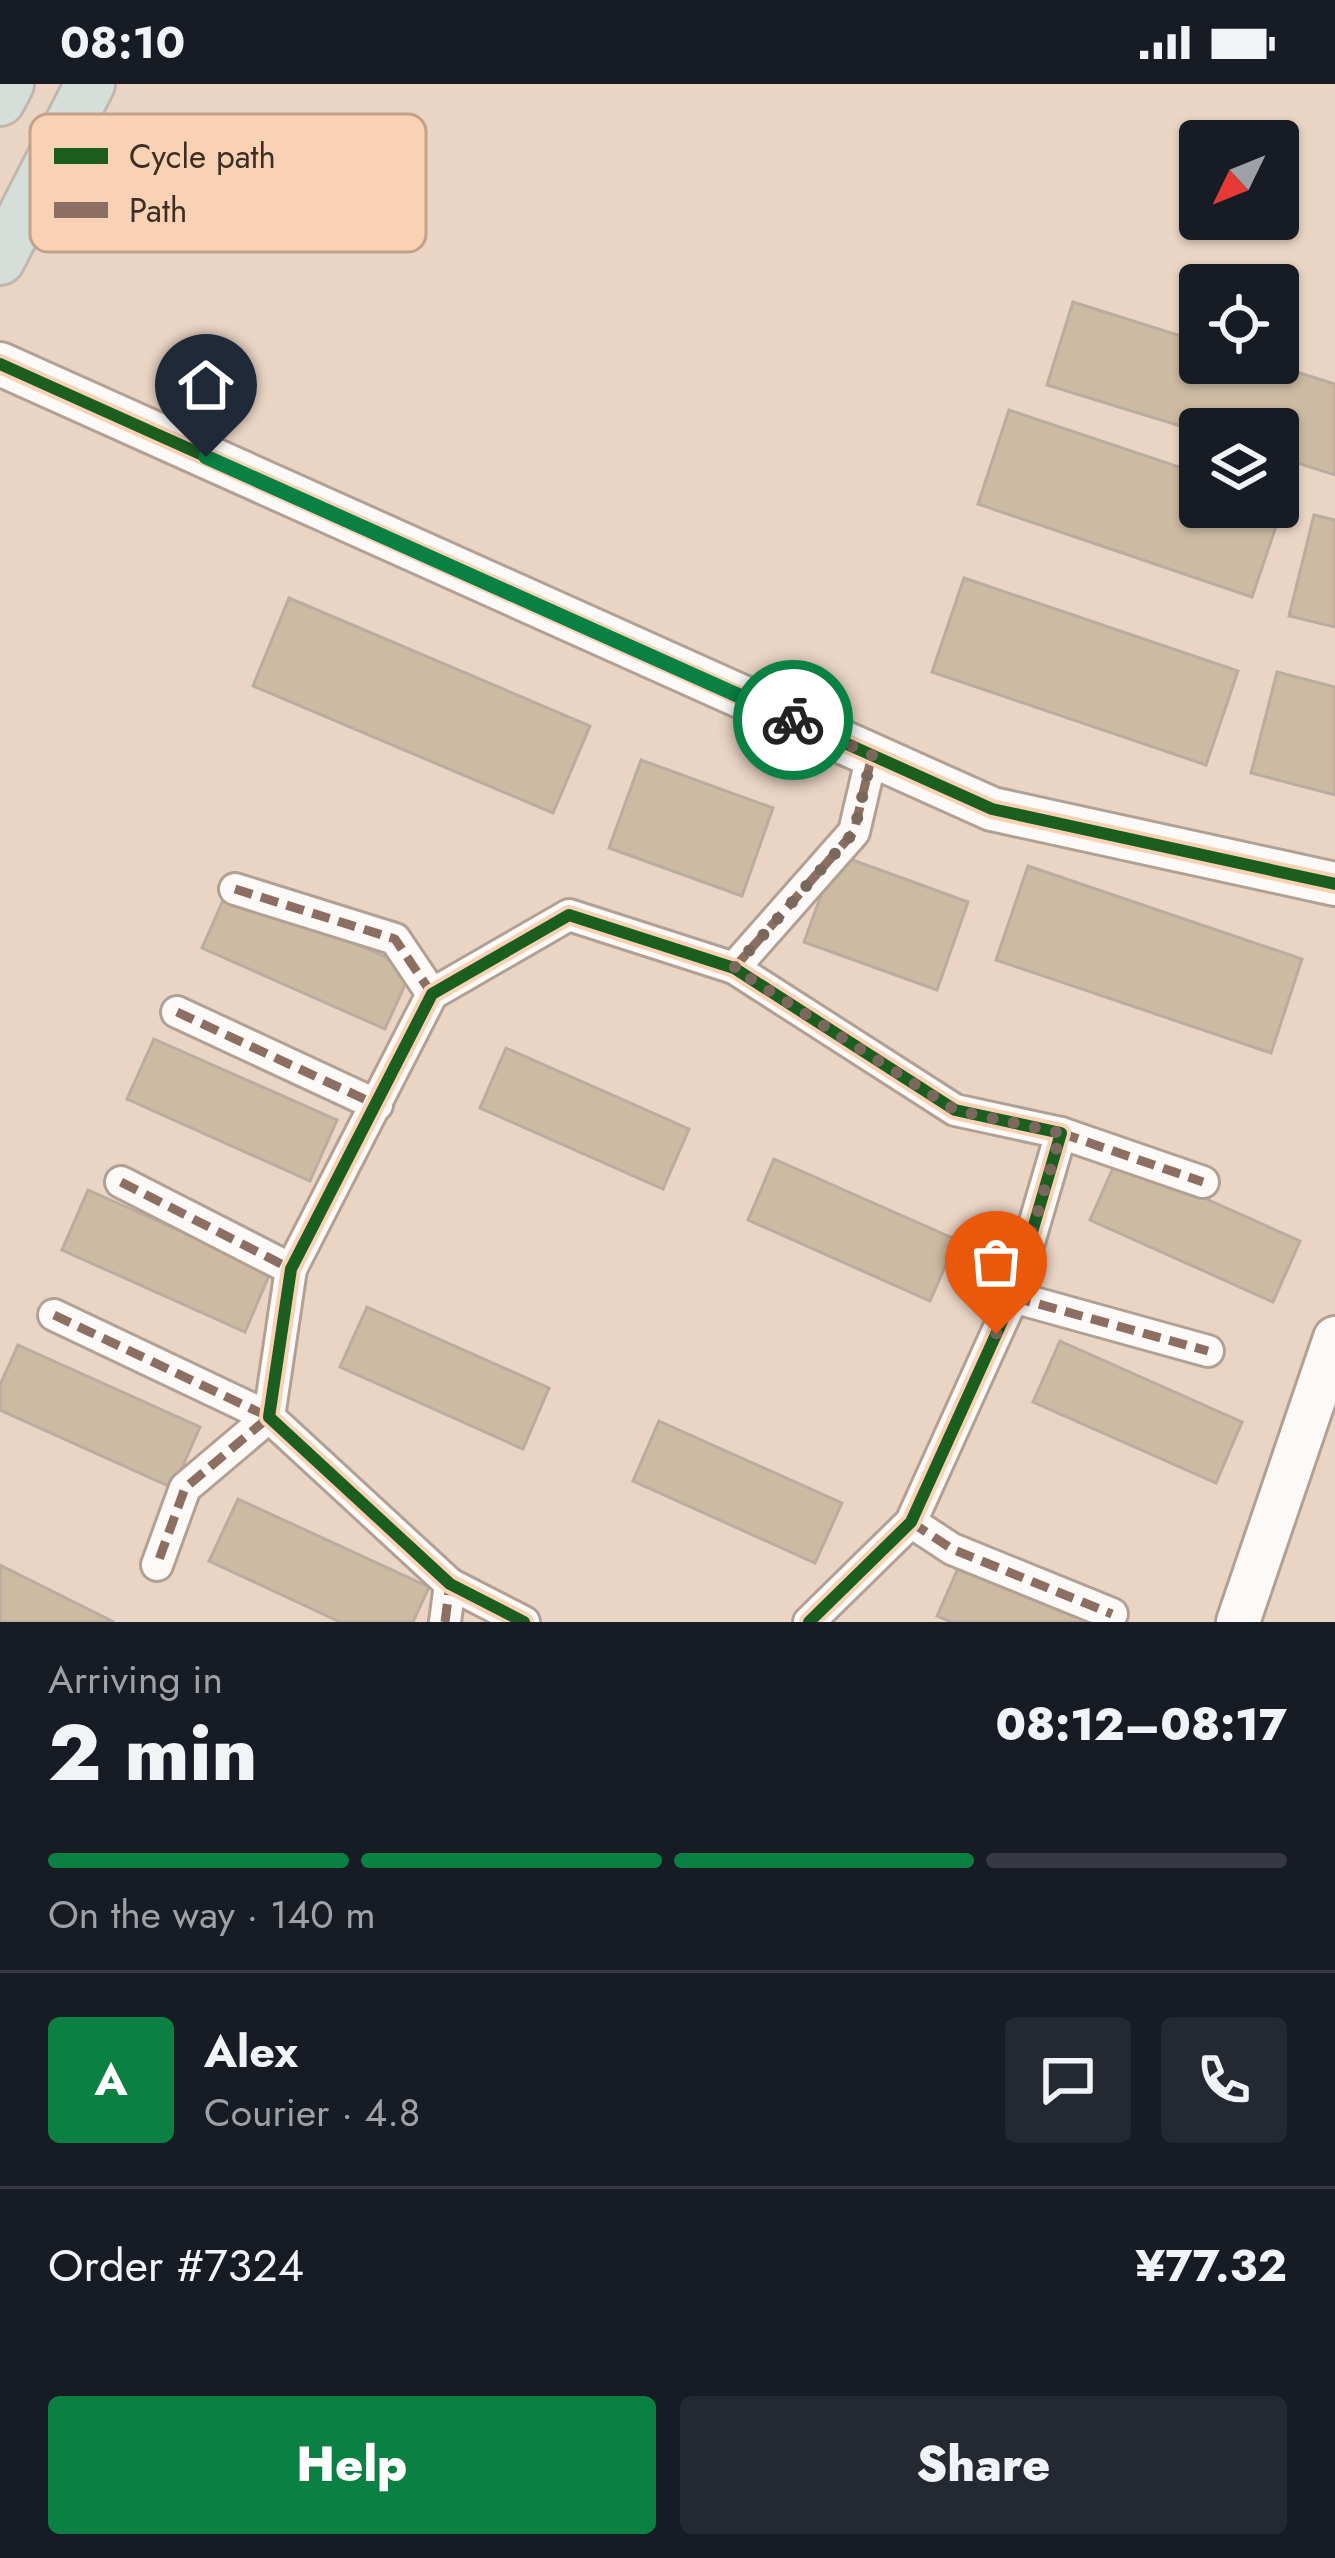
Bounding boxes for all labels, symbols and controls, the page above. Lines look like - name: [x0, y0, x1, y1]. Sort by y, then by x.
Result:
- text: 08:10: [60, 10, 185, 75]
- legend: [30, 114, 426, 252]
- north arrow: [1179, 120, 1299, 240]
- map controls: [1179, 120, 1299, 528]
- text: Cycle path: [129, 133, 276, 180]
- text: Path: [129, 187, 187, 234]
- button: locate: [1179, 264, 1299, 384]
- pin: [155, 334, 257, 457]
- icon: home: [173, 352, 239, 418]
- button: layers: [1179, 408, 1299, 528]
- courier: [733, 660, 853, 780]
- icon: bike: [760, 687, 826, 753]
- pin: [945, 1211, 1047, 1334]
- icon: bag: [963, 1229, 1029, 1295]
- text: Arriving in: [48, 1651, 223, 1708]
- text: 08:12–08:17: [995, 1692, 1287, 1757]
- text: 2 min: [48, 1697, 257, 1809]
- text: On the way · 140 m: [48, 1886, 376, 1943]
- button: chat: [1005, 2017, 1131, 2143]
- button: phone: [1161, 2017, 1287, 2143]
- text: Alex: [204, 2019, 298, 2084]
- text: A: [94, 2047, 128, 2112]
- text: Courier · 4.8: [204, 2084, 420, 2141]
- text: Order #7324: [48, 2233, 304, 2298]
- text: ¥77.32: [1135, 2233, 1287, 2298]
- button: Help: [48, 2396, 656, 2534]
- button: Share: [680, 2396, 1287, 2534]

